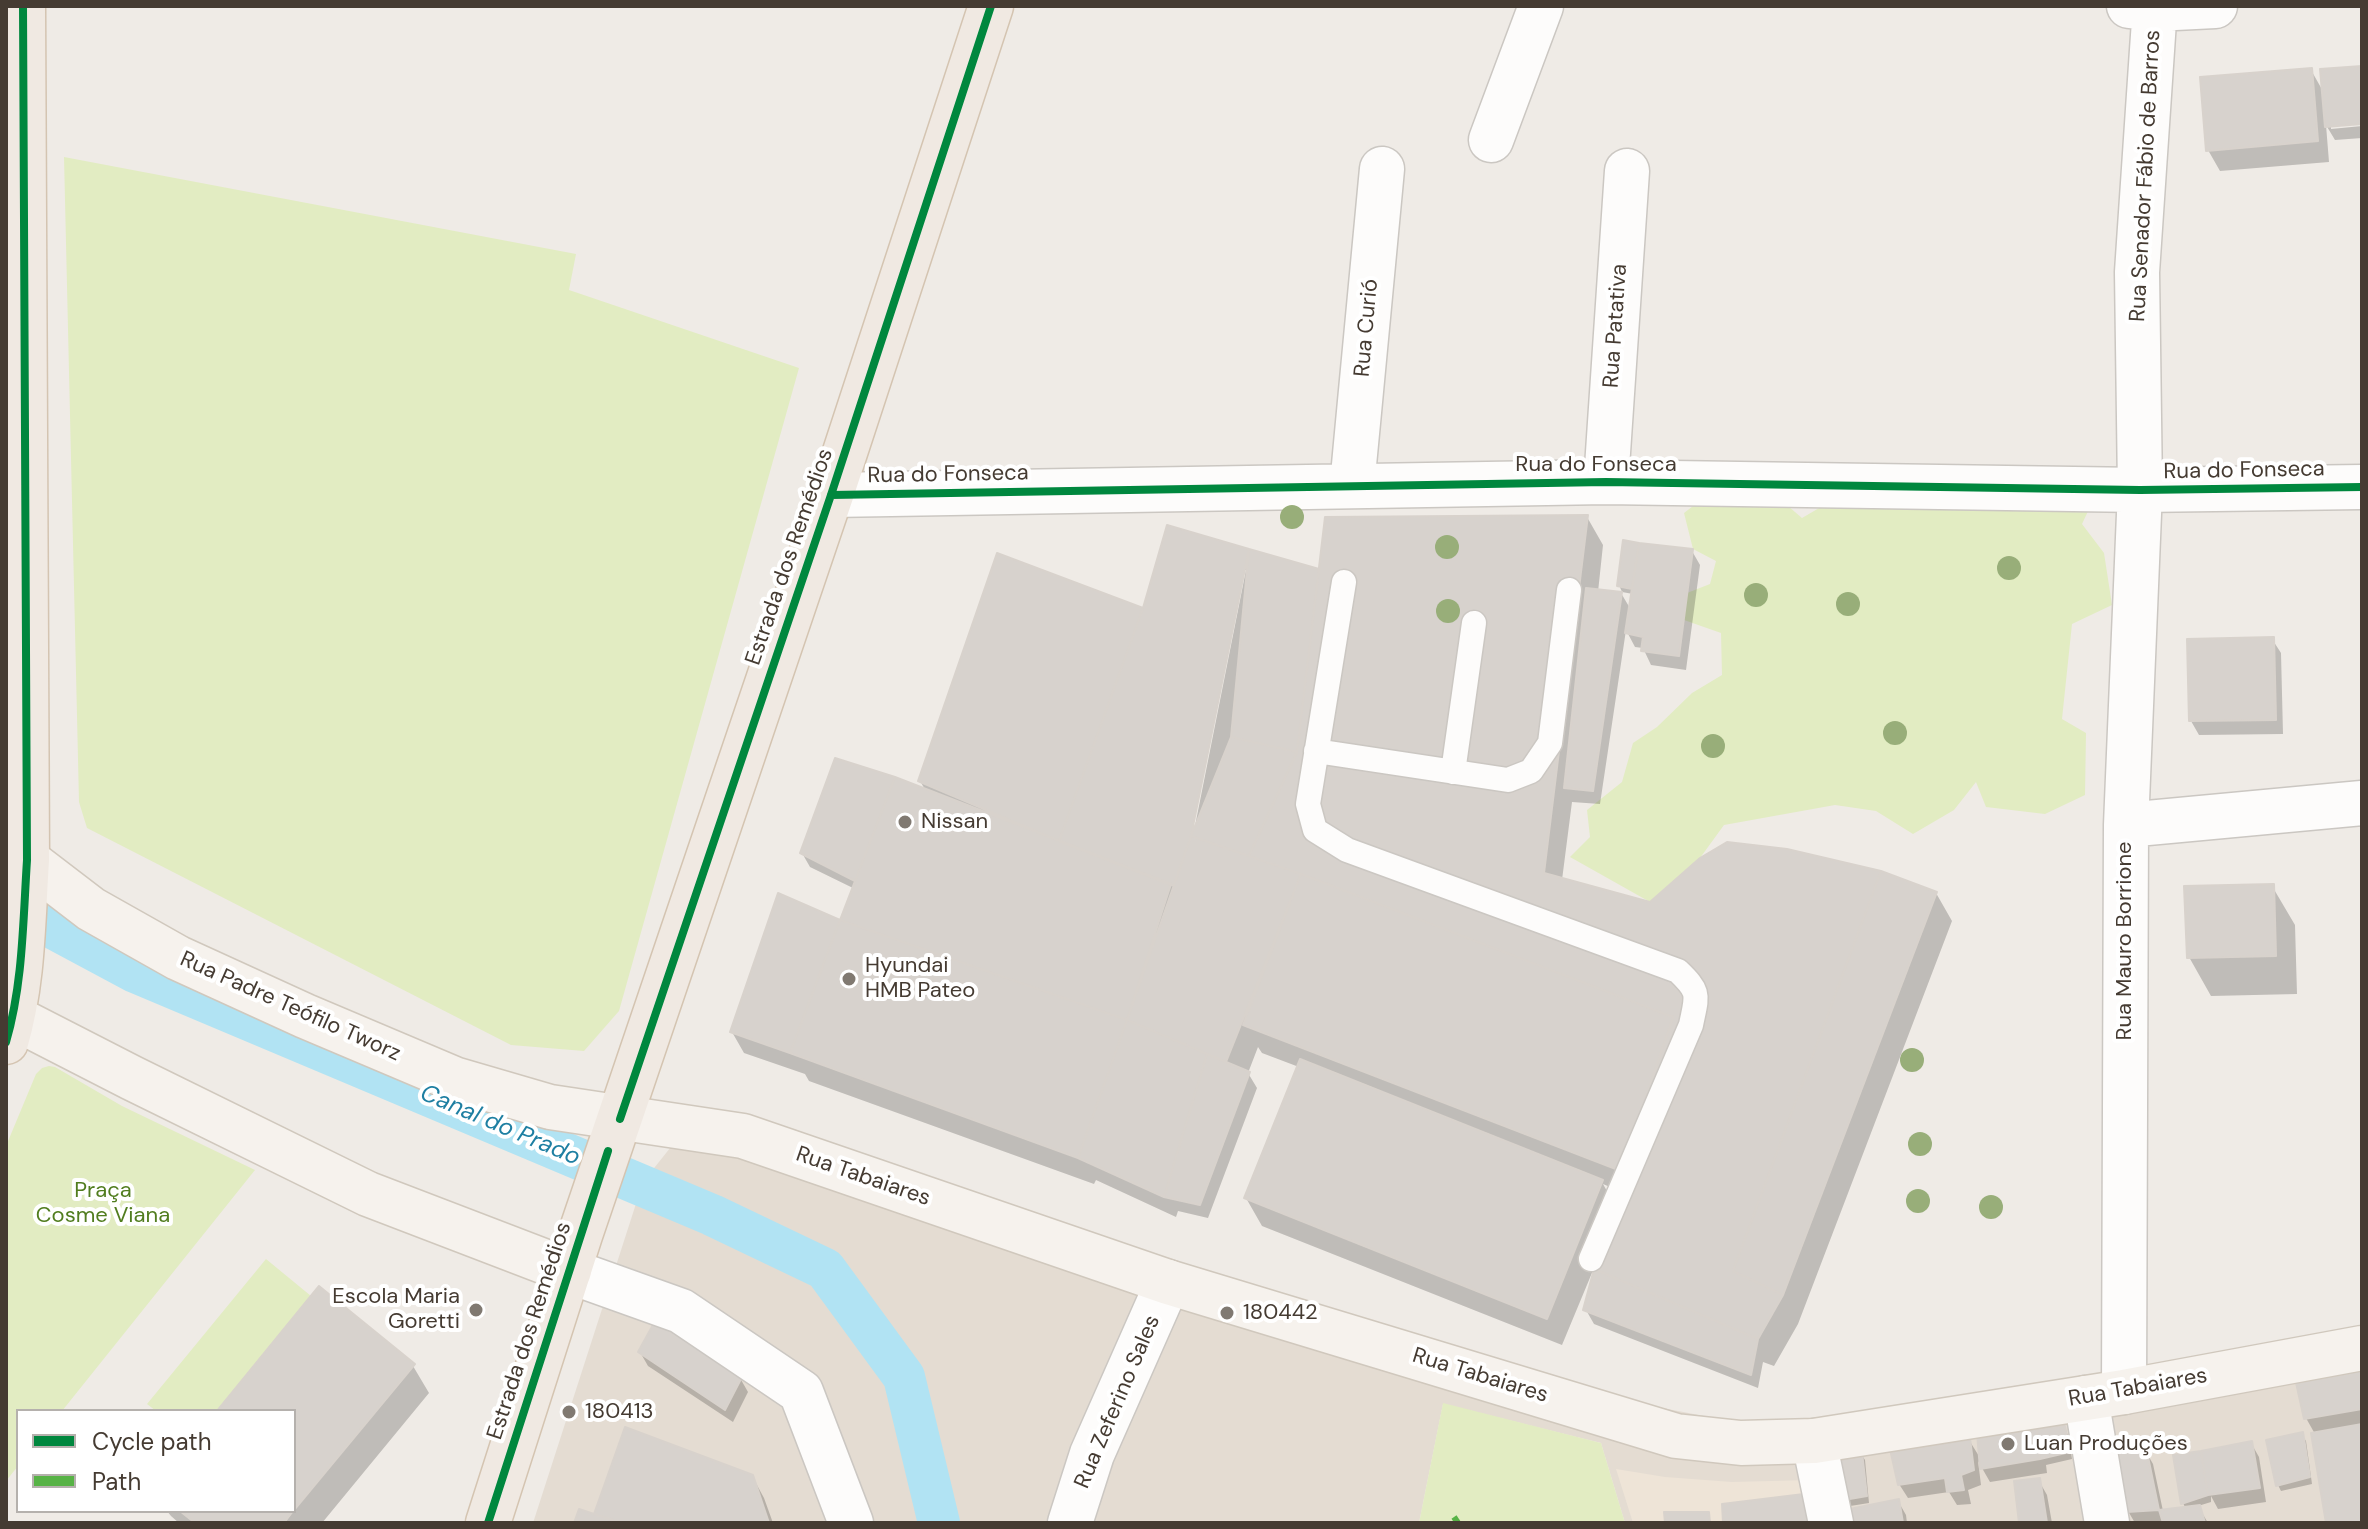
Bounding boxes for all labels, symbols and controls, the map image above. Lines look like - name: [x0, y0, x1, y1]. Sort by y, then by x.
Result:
- street label: Rua Senador Fábio de Barros: [2125, 29, 2167, 323]
- street label: Rua Patativa: [1598, 263, 1634, 389]
- street label: Rua Curió: [1350, 278, 1384, 378]
- street label: Estrada dos Remédios: [741, 445, 839, 669]
- street label: Rua do Fonseca: [1515, 452, 1677, 478]
- street label: Rua do Fonseca: [2163, 456, 2325, 486]
- street label: Rua do Fonseca: [867, 460, 1029, 490]
- place label: Nissan: [921, 809, 988, 835]
- marker: Nissan: [896, 813, 914, 831]
- street label: Rua Mauro Borrione: [2112, 841, 2138, 1041]
- street label: Rua Padre Teófilo Tworz: [176, 946, 404, 1068]
- place label: Hyundai HMB Pateo: [865, 953, 975, 1004]
- marker: Hyundai HMB Pateo: [840, 970, 858, 988]
- water label: Canal do Prado: [416, 1079, 584, 1173]
- street label: Rua Tabaiares: [792, 1142, 934, 1212]
- park label: Praça Cosme Viana: [36, 1178, 170, 1230]
- street label: Estrada dos Remédios: [482, 1219, 578, 1443]
- place label: Escola Maria Goretti: [332, 1284, 460, 1336]
- place label: 180442: [1243, 1300, 1318, 1326]
- marker: Escola Maria Goretti: [467, 1301, 485, 1319]
- marker: 180442: [1218, 1304, 1236, 1322]
- street label: Rua Zeferino Sales: [1070, 1311, 1166, 1493]
- street label: Rua Tabaiares: [1409, 1343, 1551, 1409]
- street label: Rua Tabaiares: [2067, 1363, 2209, 1413]
- place label: 180413: [585, 1399, 654, 1425]
- marker: 180413: [560, 1403, 578, 1421]
- legend: [16, 1409, 296, 1513]
- text: Cycle path: [92, 1426, 211, 1457]
- place label: Luan Produções: [2024, 1431, 2188, 1457]
- marker: Luan Produções: [1999, 1435, 2017, 1453]
- text: Path: [92, 1466, 141, 1497]

